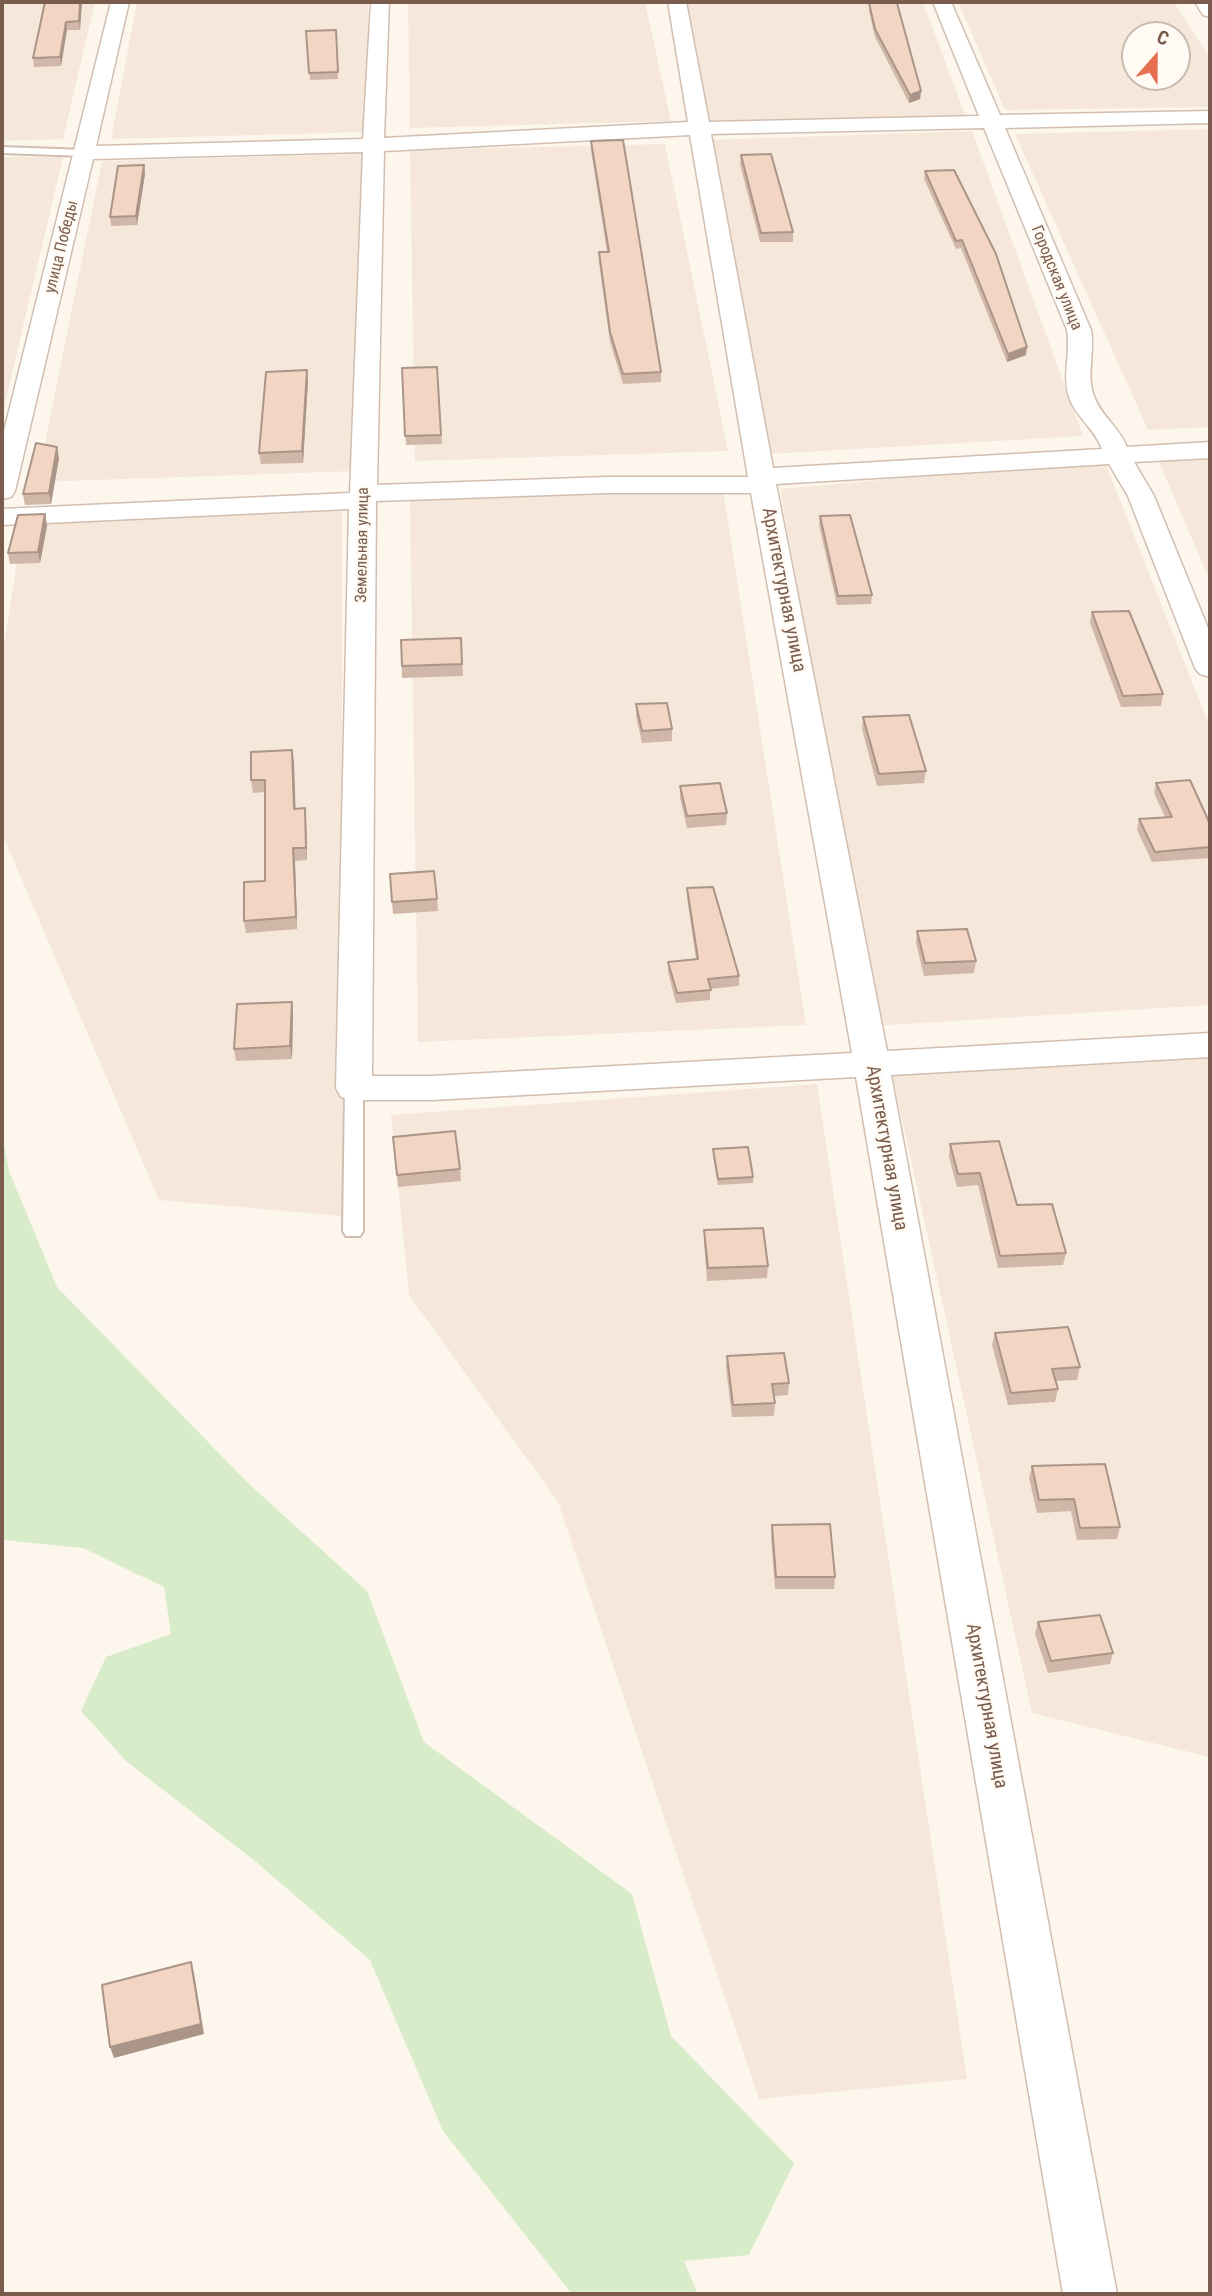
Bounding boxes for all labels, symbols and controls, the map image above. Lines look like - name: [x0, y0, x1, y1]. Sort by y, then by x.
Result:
- north arrow: [1121, 21, 1191, 91]
- text: С: [1154, 25, 1172, 50]
- street label: улица Победы: [41, 199, 83, 295]
- street label: Городская улица: [1026, 223, 1086, 333]
- street label: Земельная улица: [352, 487, 374, 603]
- street label: Архитектурная улица: [756, 506, 810, 674]
- street label: Архитектурная улица: [860, 1064, 912, 1232]
- street label: Архитектурная улица: [960, 1622, 1012, 1790]

